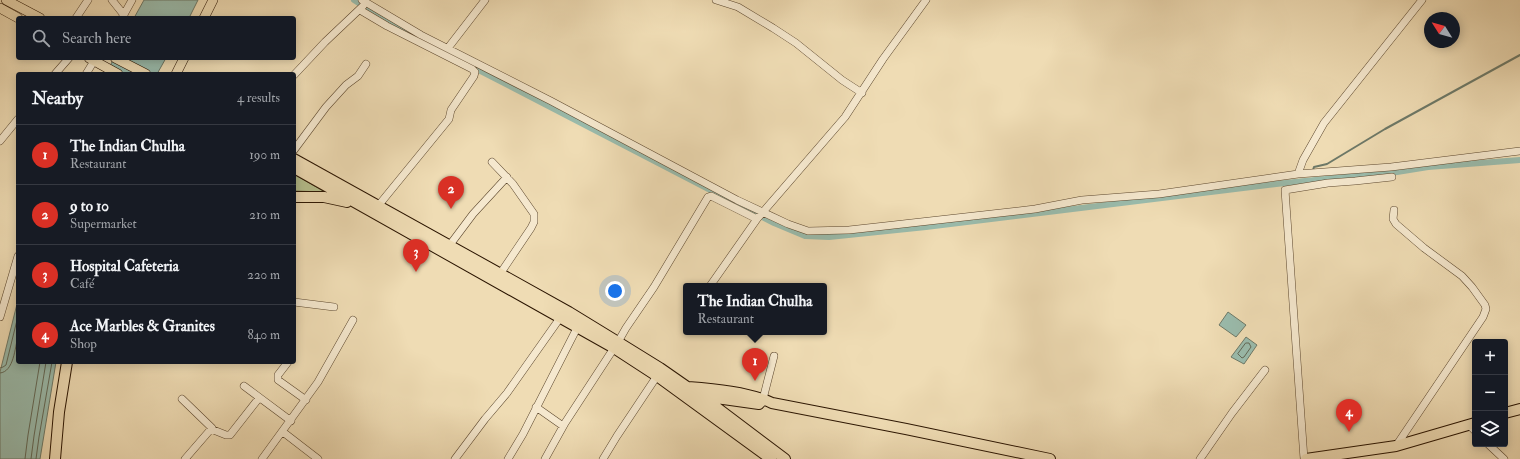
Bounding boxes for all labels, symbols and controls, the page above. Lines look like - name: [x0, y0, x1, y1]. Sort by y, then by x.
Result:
- north arrow: [1424, 12, 1460, 48]
- search box: [16, 16, 296, 60]
- icon: search: [30, 27, 52, 49]
- text: Search here: [62, 29, 131, 48]
- text: Nearby: [32, 88, 83, 109]
- text: 4 results: [237, 90, 280, 106]
- text: The Indian Chulha: [70, 137, 185, 156]
- text: 1: [43, 147, 47, 163]
- text: 190 m: [249, 147, 280, 163]
- text: Restaurant: [70, 156, 126, 172]
- pin: 2: [438, 176, 464, 209]
- text: 9 to 10: [70, 197, 109, 216]
- text: 2: [42, 207, 48, 223]
- text: 210 m: [249, 207, 280, 223]
- text: Supermarket: [70, 216, 137, 232]
- pin: 3: [403, 239, 429, 272]
- text: Hospital Cafeteria: [70, 257, 179, 276]
- text: 3: [43, 267, 48, 283]
- text: 220 m: [247, 267, 280, 283]
- text: Café: [70, 276, 94, 292]
- your location: [605, 281, 625, 301]
- popup: [683, 283, 827, 335]
- text: The Indian Chulha: [698, 292, 813, 311]
- text: Restaurant: [698, 311, 754, 327]
- text: Ace Marbles & Granites: [70, 317, 215, 336]
- text: 4: [41, 327, 49, 343]
- text: 840 m: [247, 327, 280, 343]
- text: Shop: [70, 336, 97, 352]
- map controls: [1472, 339, 1508, 447]
- button: +: [1472, 339, 1508, 375]
- pin: 1: [742, 348, 768, 381]
- button: −: [1472, 375, 1508, 411]
- pin: 4: [1336, 399, 1362, 432]
- button: layers: [1472, 411, 1508, 447]

